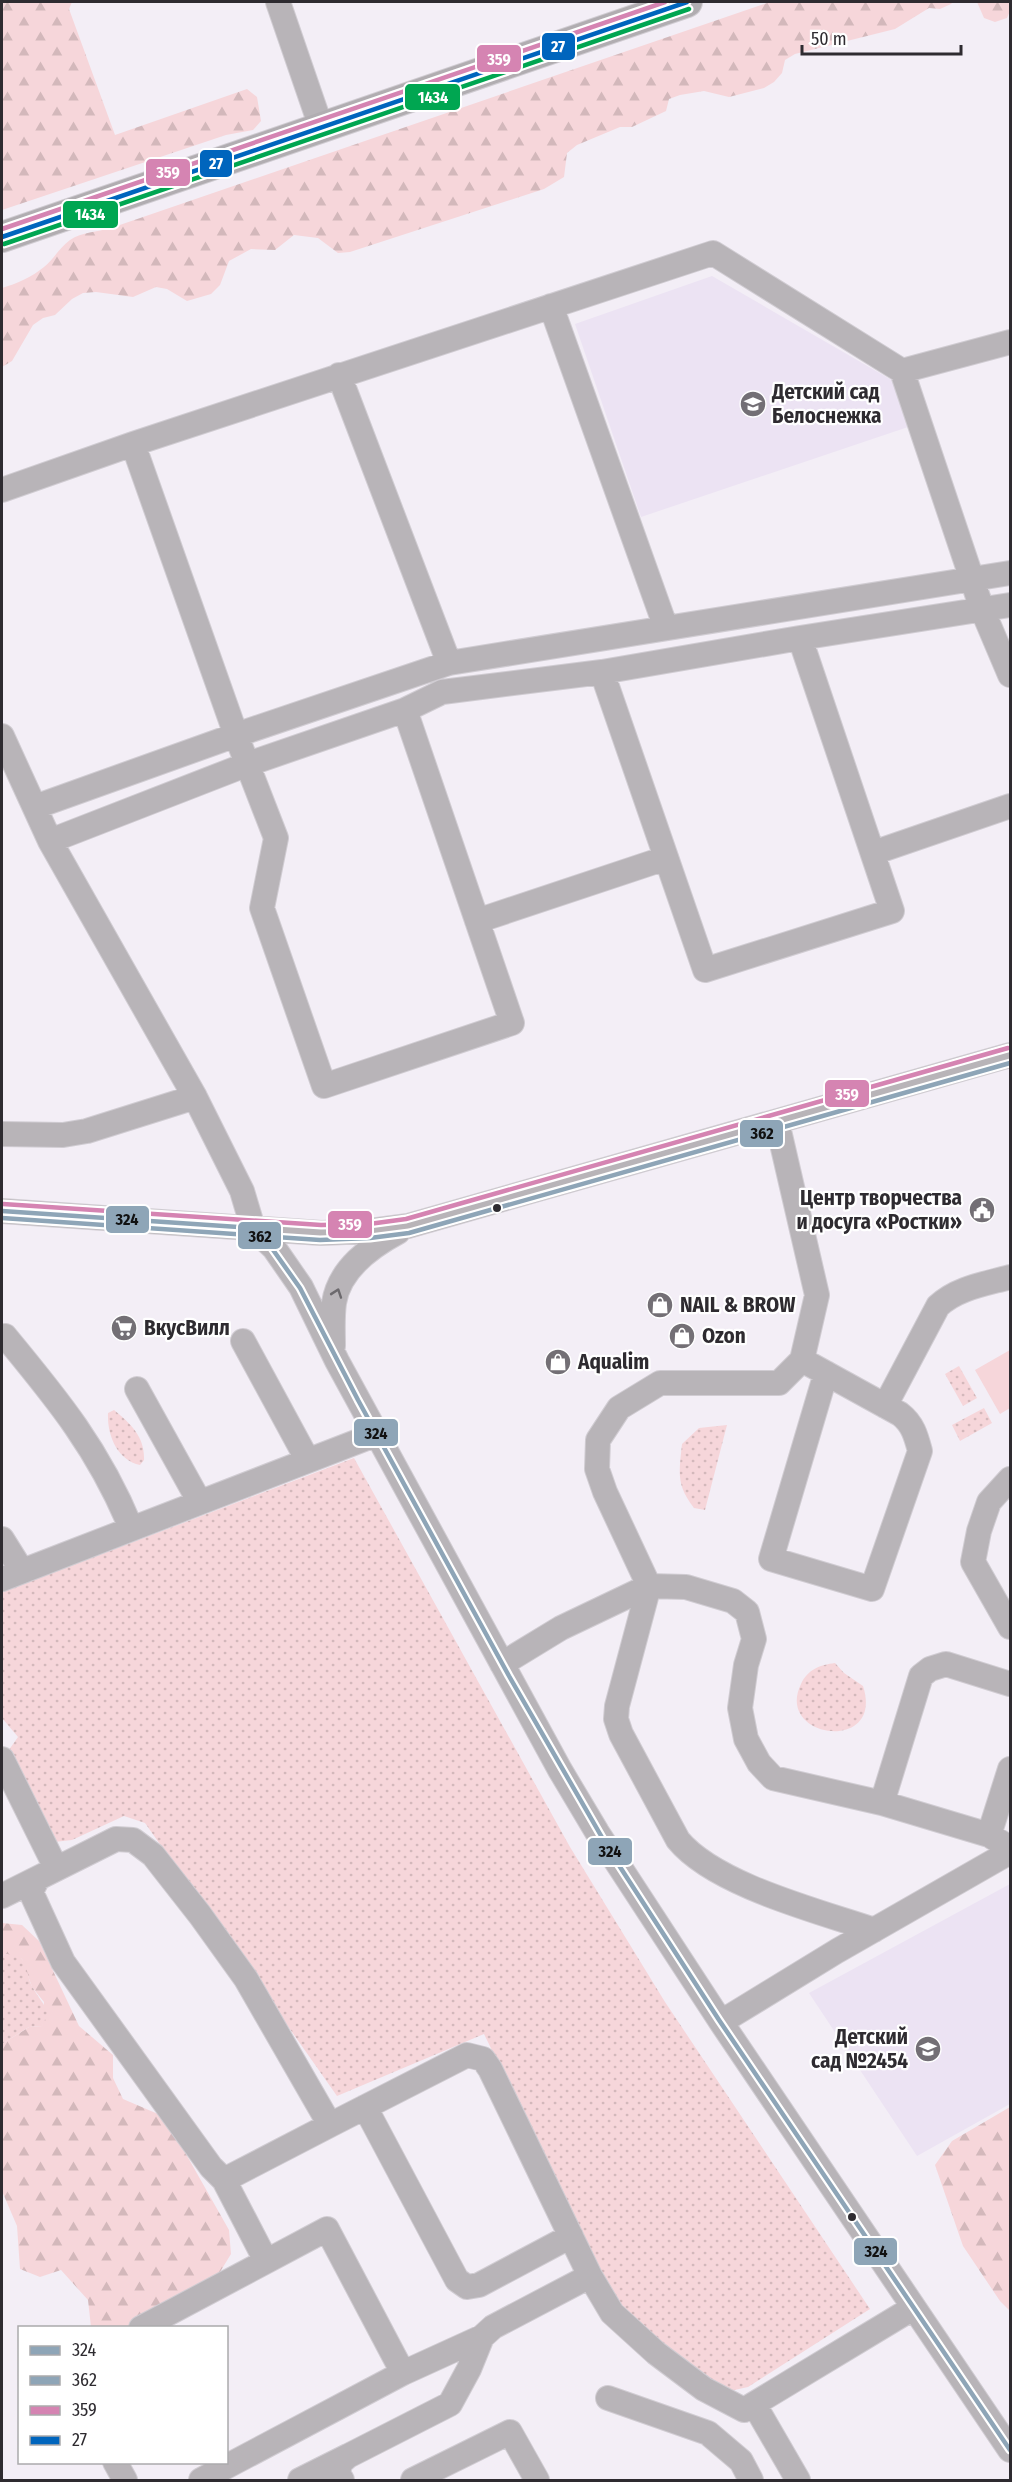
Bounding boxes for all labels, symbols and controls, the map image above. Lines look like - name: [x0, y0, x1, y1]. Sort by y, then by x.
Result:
- scale bar: [802, 18, 961, 56]
- text: 50 m: [811, 28, 847, 50]
- line badge: 27: [541, 32, 576, 61]
- text: 27: [550, 37, 565, 56]
- line badge: 359: [476, 44, 522, 73]
- text: 359: [486, 50, 511, 69]
- line badge: 1434: [404, 83, 461, 111]
- text: 1434: [418, 88, 448, 107]
- line badge: 27: [199, 149, 233, 178]
- text: 27: [208, 154, 223, 173]
- line badge: 359: [145, 158, 191, 187]
- text: 359: [155, 163, 180, 182]
- line badge: 1434: [62, 200, 119, 229]
- text: 1434: [75, 205, 105, 224]
- place label: Детский сад Белоснежка: [771, 379, 882, 429]
- school or university icon: Детский сад Белоснежка: [738, 389, 768, 419]
- line badge: 359: [824, 1079, 870, 1108]
- text: 359: [834, 1085, 859, 1104]
- line badge: 362: [739, 1119, 784, 1148]
- text: 362: [749, 1124, 774, 1143]
- place label: Центр творчества и досуга «Ростки»: [796, 1185, 962, 1235]
- public building icon: Центр творчества и досуга «Ростки»: [967, 1195, 997, 1225]
- unlabelled marker: [491, 1202, 503, 1214]
- line badge: 324: [105, 1205, 150, 1234]
- text: 324: [115, 1210, 138, 1229]
- line badge: 359: [327, 1210, 373, 1239]
- text: 359: [337, 1215, 362, 1234]
- line badge: 362: [237, 1221, 282, 1250]
- text: 362: [247, 1227, 272, 1246]
- one-way arrow: [330, 1289, 343, 1299]
- shop icon: NAIL & BROW: [645, 1290, 675, 1320]
- place label: NAIL & BROW: [680, 1292, 796, 1318]
- supermarket icon: ВкусВилл: [109, 1313, 139, 1343]
- place label: ВкусВилл: [144, 1315, 230, 1341]
- shop icon: Ozon: [667, 1321, 697, 1351]
- place label: Ozon: [702, 1323, 746, 1349]
- shop icon: Aqualim: [543, 1347, 573, 1377]
- place label: Aqualim: [577, 1349, 649, 1375]
- line badge: 324: [353, 1418, 399, 1447]
- text: 324: [364, 1424, 387, 1443]
- line badge: 324: [587, 1837, 633, 1866]
- text: 324: [598, 1842, 621, 1861]
- place label: Детский сад №2454: [811, 2024, 908, 2074]
- school or university icon: Детский сад №2454: [913, 2034, 943, 2064]
- unlabelled marker: [846, 2211, 858, 2223]
- line badge: 324: [853, 2237, 898, 2266]
- text: 324: [864, 2242, 887, 2261]
- legend: [18, 2326, 228, 2464]
- text: 324: [72, 2339, 97, 2361]
- text: 362: [72, 2369, 97, 2391]
- text: 359: [72, 2399, 97, 2421]
- text: 27: [72, 2429, 87, 2451]

